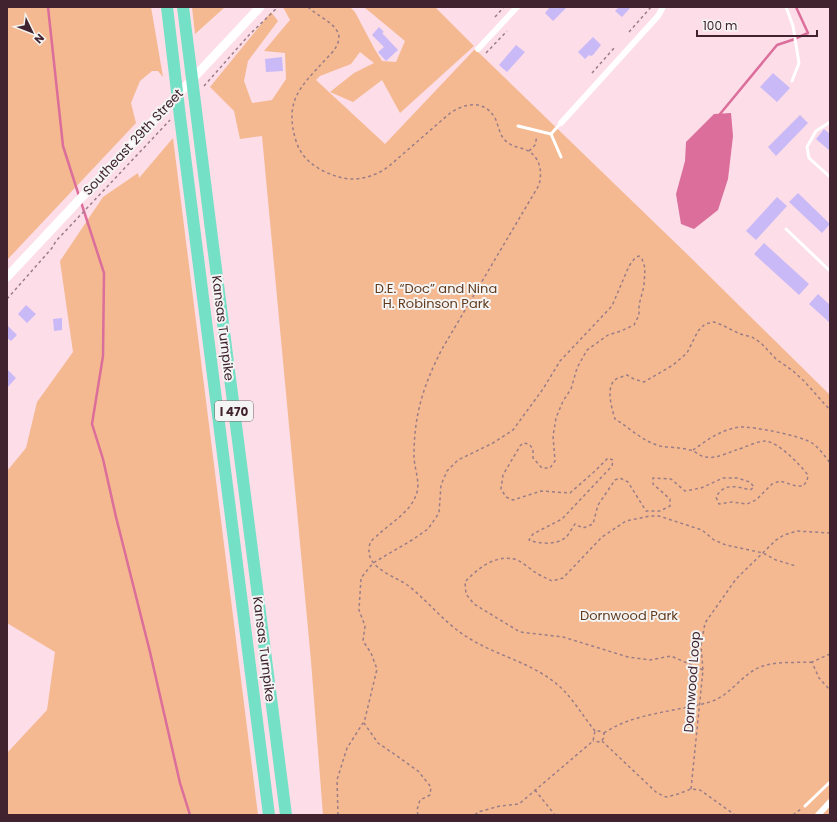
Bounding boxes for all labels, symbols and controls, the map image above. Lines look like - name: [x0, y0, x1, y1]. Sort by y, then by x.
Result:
- north arrow: [12, 12, 52, 52]
- scale bar: [697, 12, 817, 38]
- text: 100 m: [703, 17, 737, 34]
- text: N: [31, 30, 48, 47]
- street label: Southeast 29th Street: [79, 84, 188, 199]
- street label: Kansas Turnpike: [207, 274, 239, 382]
- park label: D.E. “Doc” and Nina H. Robinson Park: [375, 279, 497, 313]
- road number: I 470: [215, 401, 253, 421]
- street label: Kansas Turnpike: [248, 595, 280, 703]
- park label: Dornwood Park: [580, 606, 678, 625]
- street label: Dornwood Loop: [679, 631, 705, 733]

